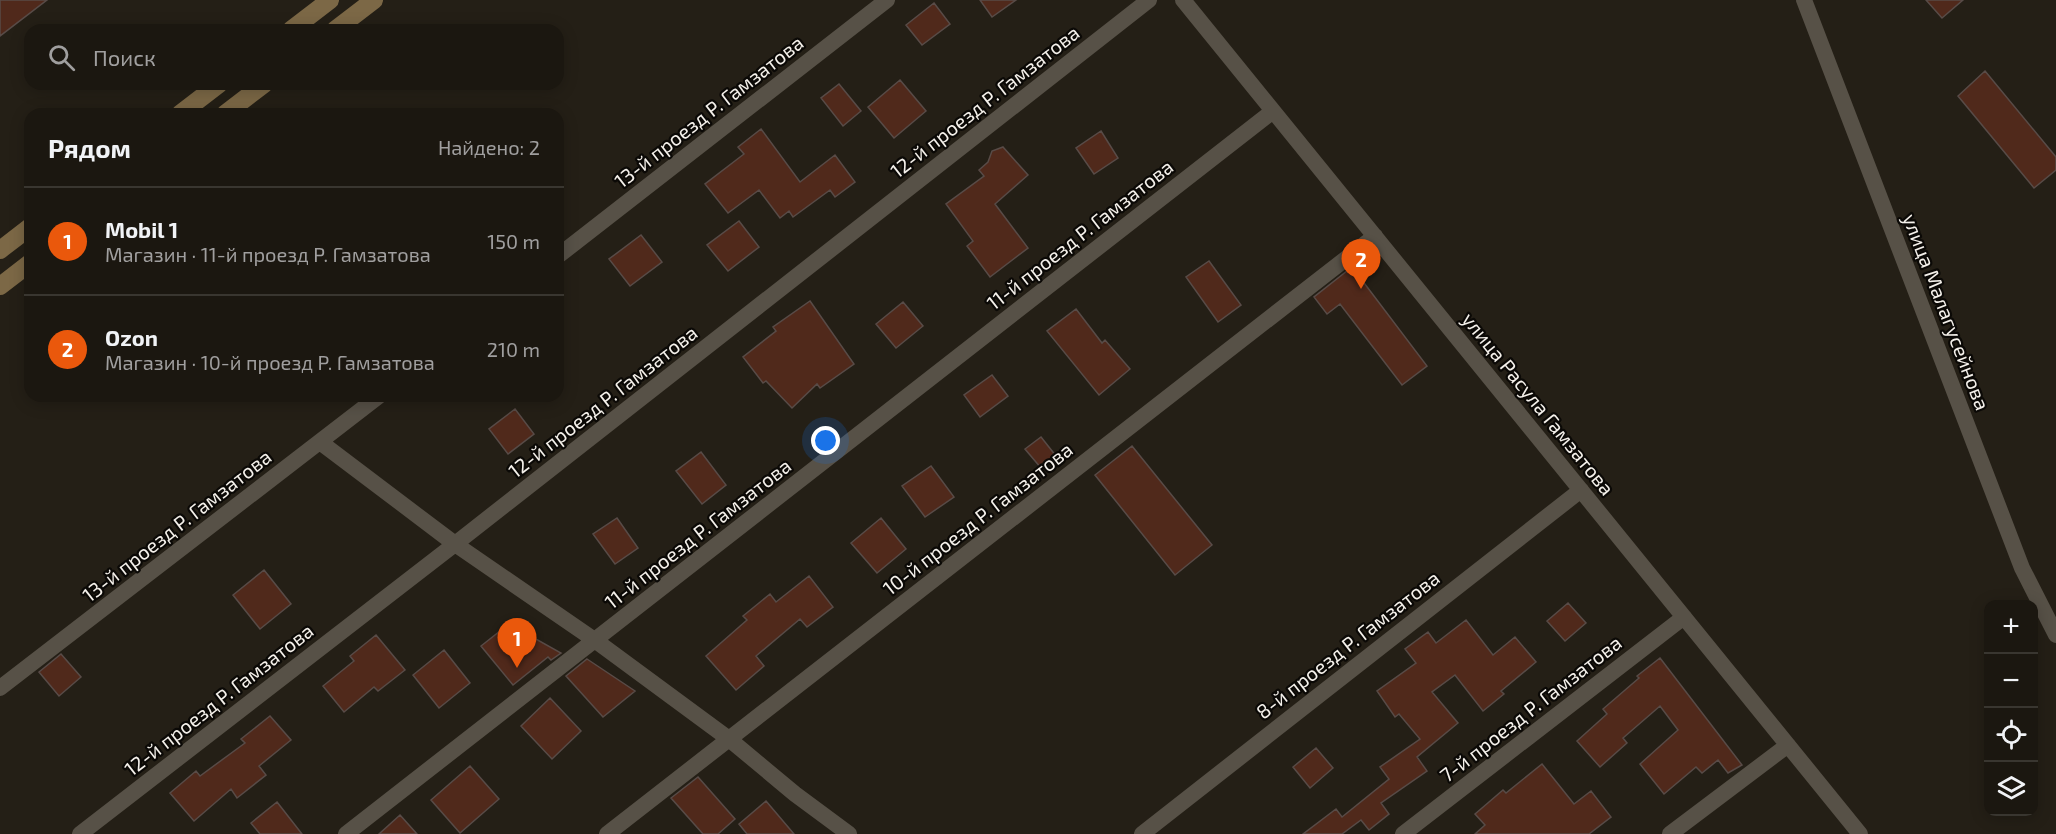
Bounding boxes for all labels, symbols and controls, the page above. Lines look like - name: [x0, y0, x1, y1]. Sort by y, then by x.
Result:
- street label: 12-й проезд Р. Гамзатова: [885, 20, 1084, 182]
- search box: [24, 24, 564, 90]
- street label: 13-й проезд Р. Гамзатова: [609, 30, 808, 192]
- icon: search: [45, 41, 78, 74]
- text: Поиск: [93, 44, 156, 70]
- text: Рядом: [48, 132, 131, 163]
- text: Найдено: 2: [438, 135, 540, 159]
- street label: 11-й проезд Р. Гамзатова: [981, 154, 1177, 314]
- street label: улица Малагусейнова: [1897, 210, 1995, 414]
- text: Mobil 1: [105, 216, 178, 242]
- text: 1: [63, 229, 72, 253]
- text: 150 m: [487, 229, 540, 253]
- pin: 2: [1342, 240, 1380, 289]
- text: Магазин · 11-й проезд Р. Гамзатова: [105, 242, 431, 266]
- street label: улица Расула Гамзатова: [1457, 307, 1620, 500]
- street label: 12-й проезд Р. Гамзатова: [503, 320, 702, 482]
- text: Ozon: [105, 324, 158, 350]
- text: 2: [62, 337, 73, 361]
- text: 210 m: [487, 337, 540, 361]
- text: Магазин · 10-й проезд Р. Гамзатова: [105, 350, 435, 374]
- your location: [811, 426, 840, 455]
- street label: 10-й проезд Р. Гамзатова: [878, 437, 1077, 600]
- street label: 13-й проезд Р. Гамзатова: [77, 444, 276, 606]
- street label: 11-й проезд Р. Гамзатова: [599, 453, 795, 613]
- street label: 8-й проезд Р. Гамзатова: [1251, 565, 1444, 723]
- map controls: [1984, 600, 2038, 816]
- button: +: [1984, 600, 2038, 654]
- street label: 12-й проезд Р. Гамзатова: [119, 618, 318, 780]
- pin: 1: [498, 618, 536, 668]
- street label: 7-й проезд Р. Гамзатова: [1435, 630, 1626, 787]
- button: −: [1984, 654, 2038, 708]
- button: locate: [1984, 708, 2038, 762]
- button: layers: [1984, 762, 2038, 816]

